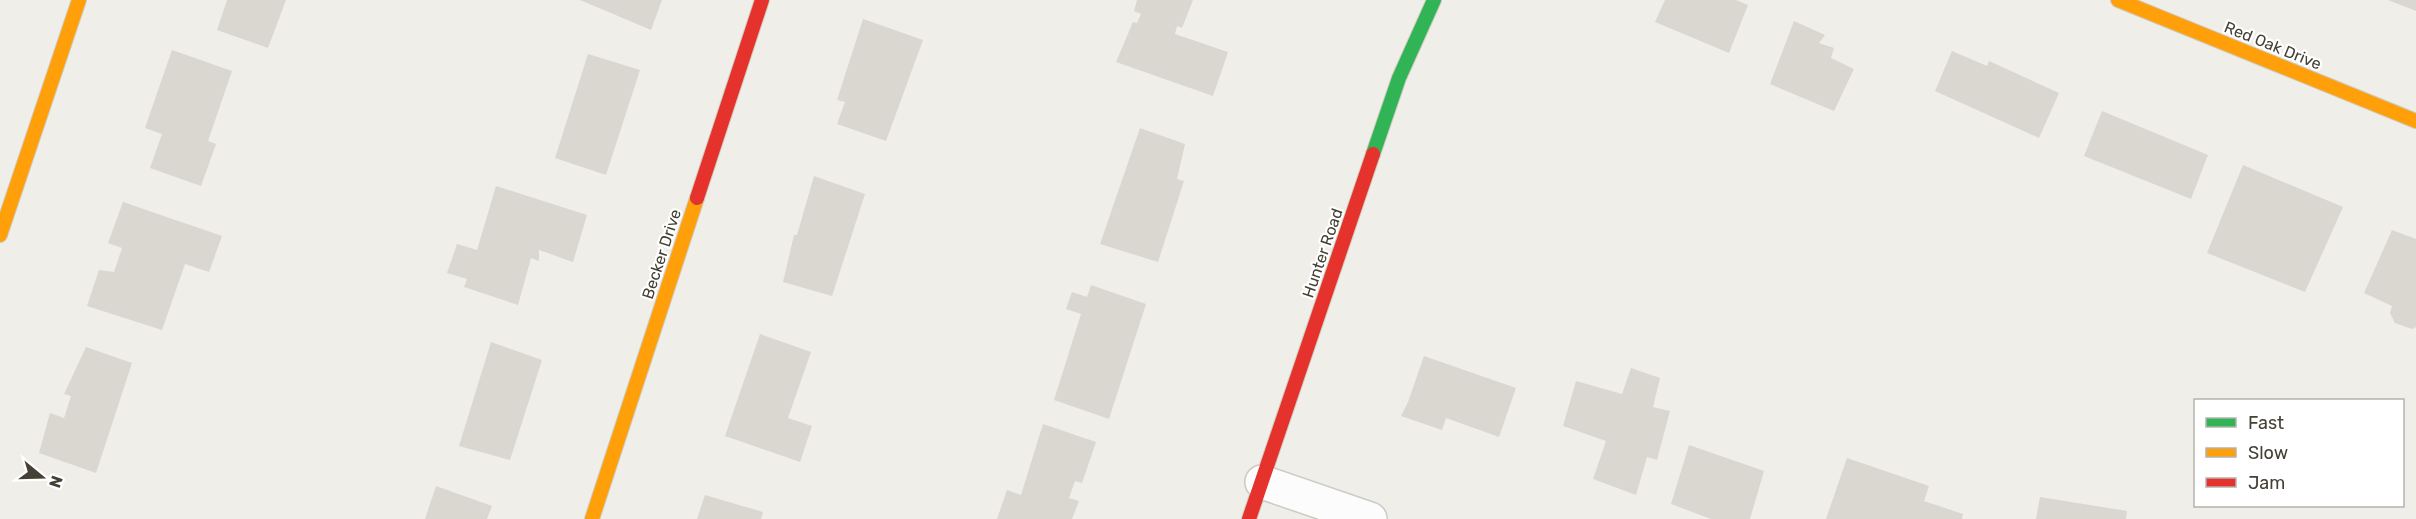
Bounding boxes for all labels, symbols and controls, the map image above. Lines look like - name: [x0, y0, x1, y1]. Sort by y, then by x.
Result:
- street label: Red Oak Drive: [2222, 17, 2324, 74]
- street label: Hunter Road: [1298, 206, 1347, 300]
- street label: Becker Drive: [638, 207, 685, 302]
- legend: [2194, 399, 2404, 507]
- text: Fast: [2248, 412, 2284, 434]
- text: Slow: [2248, 442, 2288, 464]
- north arrow: [12, 447, 72, 507]
- text: Jam: [2248, 472, 2285, 494]
- text: N: [45, 473, 67, 490]

